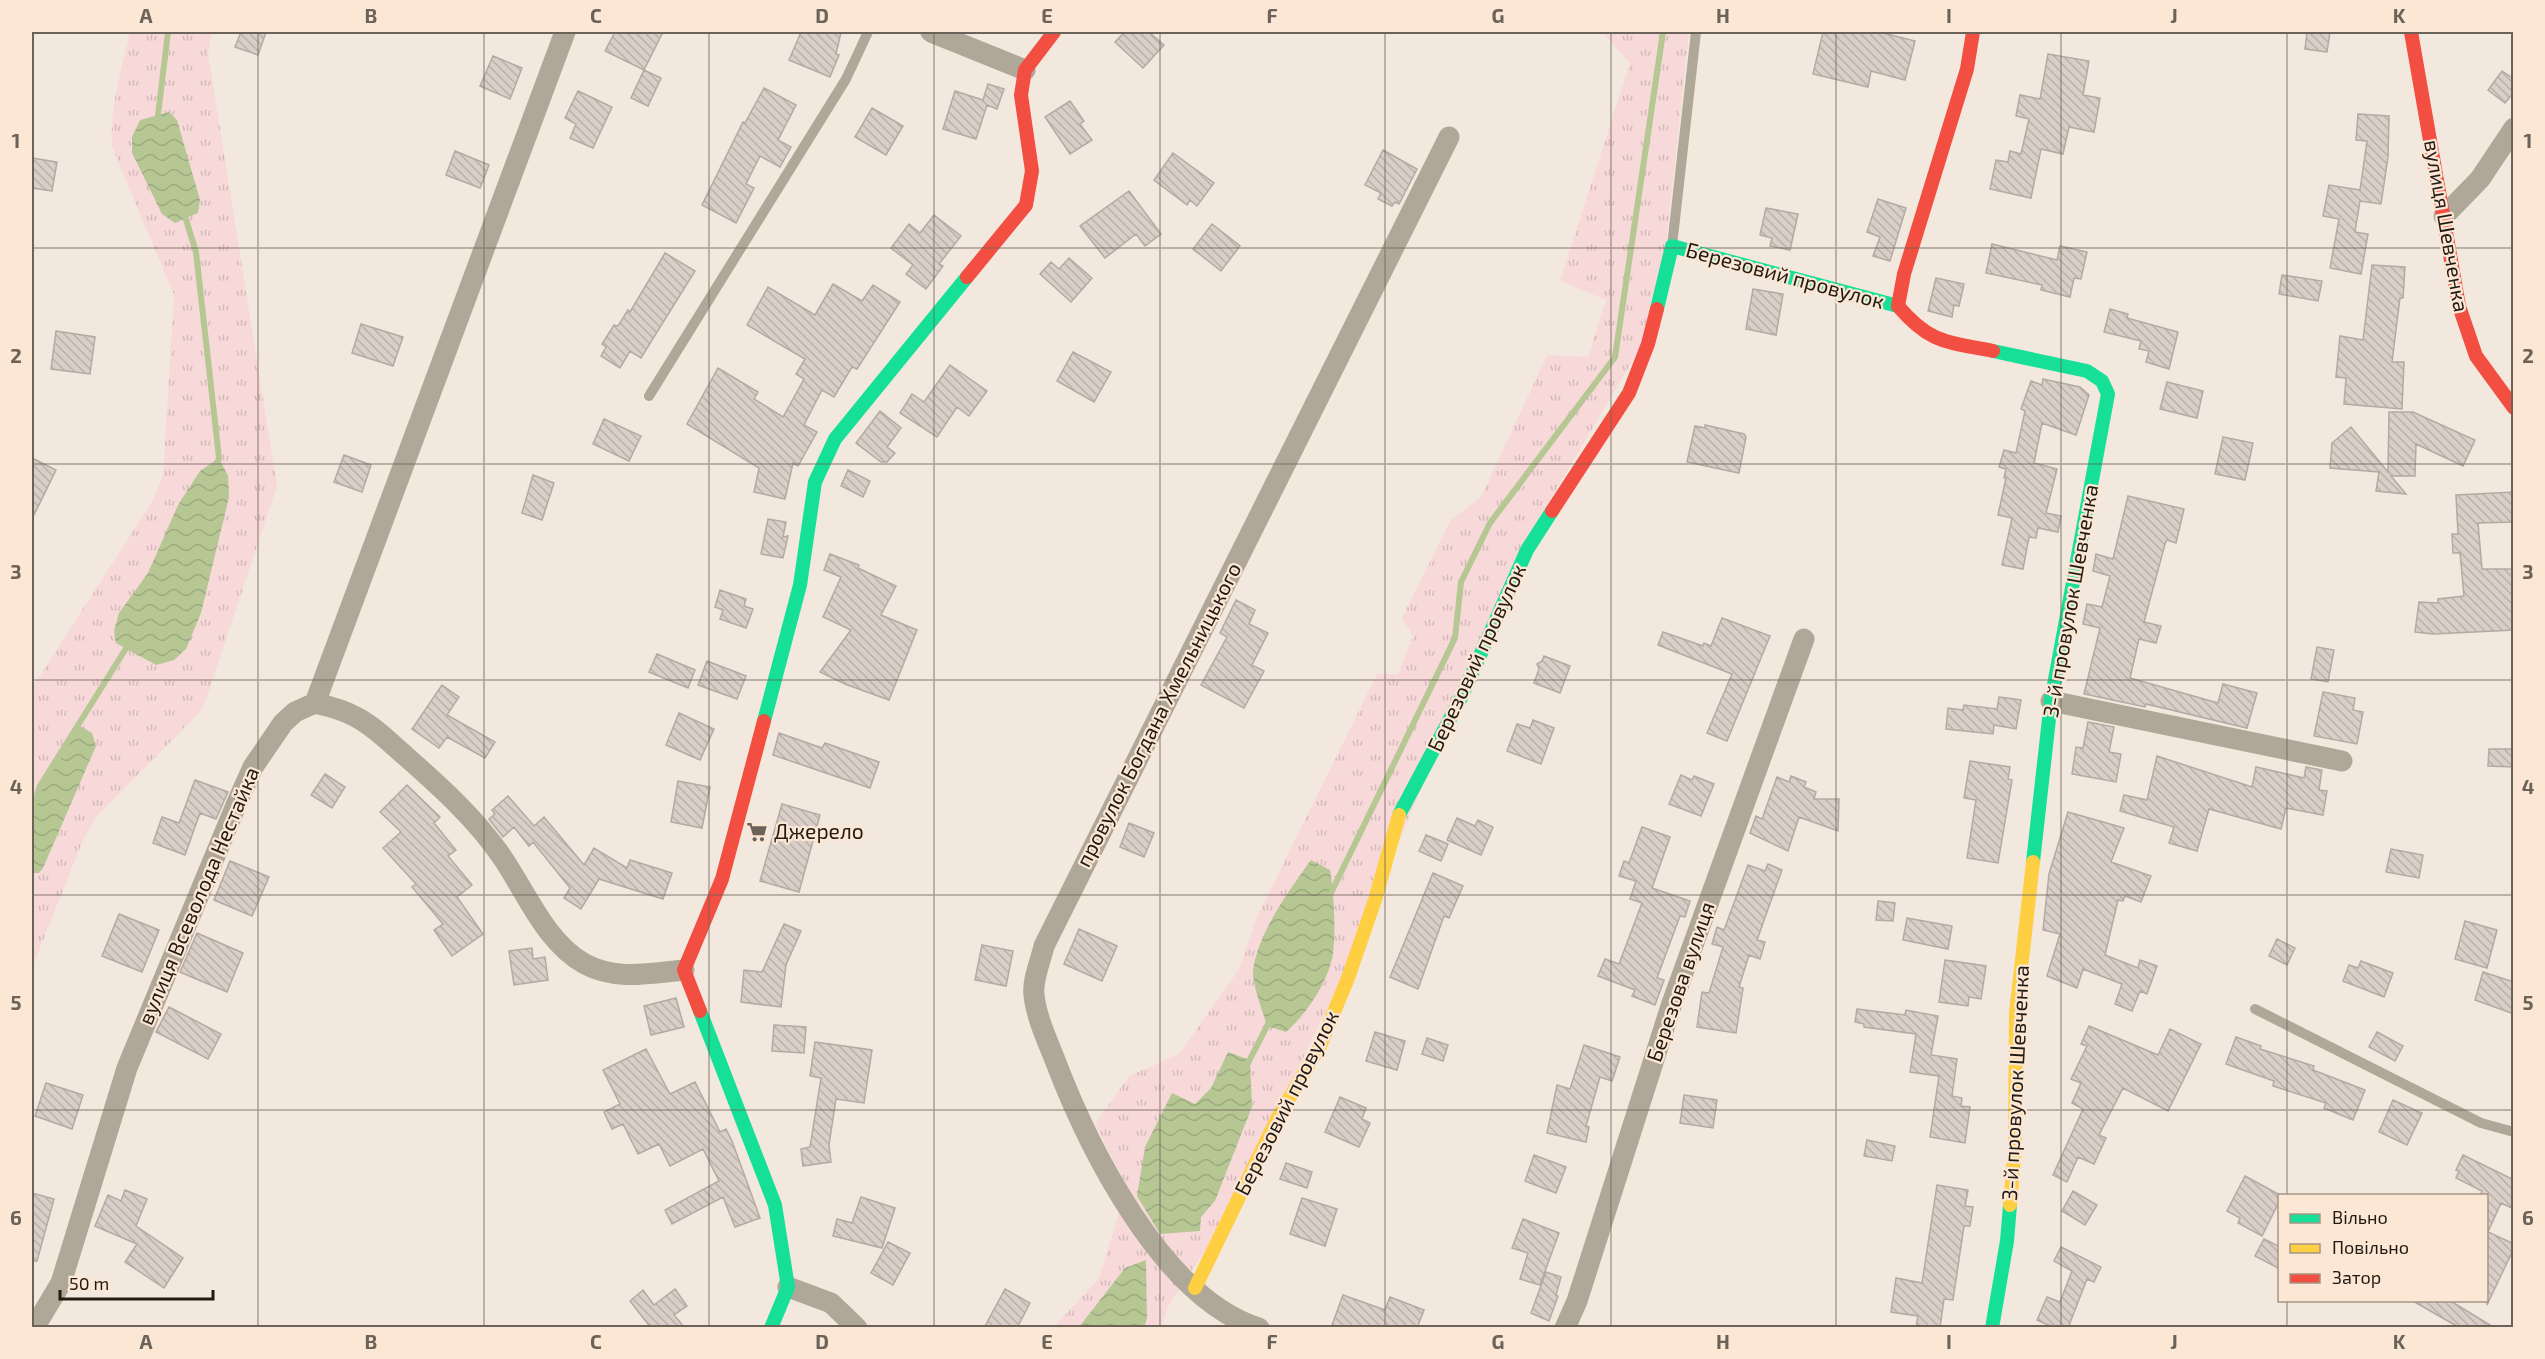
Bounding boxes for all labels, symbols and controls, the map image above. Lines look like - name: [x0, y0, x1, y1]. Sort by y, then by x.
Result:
- text: A: [139, 3, 153, 27]
- text: B: [365, 3, 377, 27]
- text: C: [590, 3, 602, 27]
- text: D: [815, 3, 829, 27]
- text: E: [1041, 3, 1053, 27]
- text: F: [1266, 3, 1278, 27]
- text: G: [1492, 3, 1504, 27]
- text: H: [1716, 3, 1730, 27]
- text: I: [1946, 3, 1952, 27]
- text: J: [2170, 3, 2178, 27]
- text: K: [2393, 3, 2406, 27]
- text: 1: [12, 128, 20, 152]
- text: 1: [2524, 128, 2532, 152]
- street label: вулиця Шевченка: [2419, 138, 2475, 314]
- street label: Березовий провулок: [1683, 236, 1887, 314]
- text: 2: [10, 343, 22, 367]
- text: 2: [2522, 343, 2534, 367]
- street label: 3-й провулок Шевченка: [2037, 482, 2103, 719]
- street label: провулок Богдана Хмельницького: [1070, 558, 1246, 871]
- text: 3: [10, 559, 22, 583]
- text: 3: [2522, 559, 2534, 583]
- street label: Березовий провулок: [1421, 560, 1531, 756]
- street label: вулиця Всеволода Нестайка: [132, 763, 264, 1028]
- text: 4: [10, 774, 23, 798]
- text: 4: [2522, 774, 2535, 798]
- place label: Джерело: [774, 818, 864, 843]
- supermarket icon: Джерело: [745, 820, 769, 844]
- street label: Березова вулиця: [1640, 898, 1720, 1065]
- street label: 3-й провулок Шевченка: [1996, 964, 2034, 1202]
- text: 5: [10, 990, 22, 1014]
- text: 5: [2522, 990, 2534, 1014]
- street label: Березовий провулок: [1228, 1006, 1344, 1199]
- legend: [2278, 1194, 2488, 1302]
- text: 6: [10, 1205, 22, 1229]
- text: 6: [2522, 1205, 2534, 1229]
- text: Вільно: [2332, 1206, 2388, 1228]
- text: Повільно: [2332, 1236, 2409, 1258]
- scale bar: [60, 1263, 213, 1301]
- text: Затор: [2332, 1266, 2381, 1288]
- text: 50 m: [69, 1272, 109, 1294]
- text: A: [139, 1329, 153, 1353]
- text: B: [365, 1329, 377, 1353]
- text: C: [590, 1329, 602, 1353]
- text: D: [815, 1329, 829, 1353]
- text: E: [1041, 1329, 1053, 1353]
- text: F: [1266, 1329, 1278, 1353]
- text: G: [1492, 1329, 1504, 1353]
- text: H: [1716, 1329, 1730, 1353]
- text: I: [1946, 1329, 1952, 1353]
- text: J: [2170, 1329, 2178, 1353]
- text: K: [2393, 1329, 2406, 1353]

